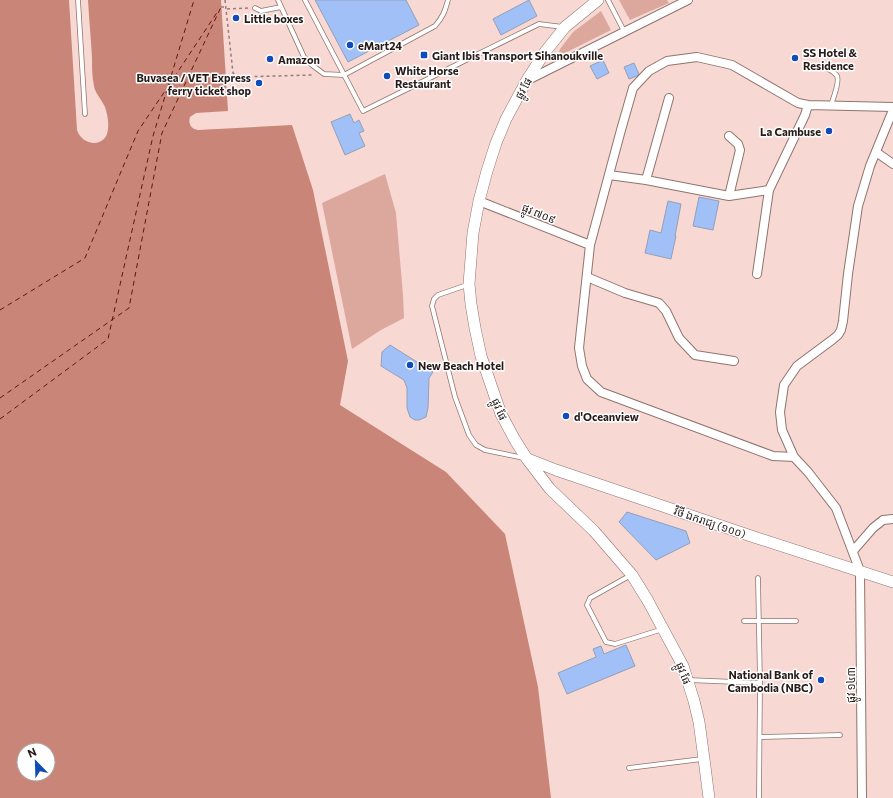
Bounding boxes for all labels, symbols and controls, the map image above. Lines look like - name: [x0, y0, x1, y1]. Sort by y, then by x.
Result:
- place label: Little boxes: [244, 12, 303, 25]
- marker: Little boxes: [231, 13, 241, 23]
- place label: eMart24: [358, 39, 402, 52]
- marker: eMart24: [345, 40, 355, 50]
- place label: SS Hotel & Residence: [803, 46, 858, 72]
- place label: Giant Ibis Transport Sihanoukville: [432, 49, 603, 62]
- marker: Giant Ibis Transport Sihanoukville: [419, 50, 429, 60]
- place label: Amazon: [278, 53, 320, 66]
- marker: SS Hotel & Residence: [790, 53, 800, 63]
- marker: Amazon: [265, 54, 275, 64]
- place label: White Horse Restaurant: [395, 64, 459, 90]
- place label: Buvasea / VET Express ferry ticket shop: [137, 71, 251, 97]
- marker: White Horse Restaurant: [382, 71, 392, 81]
- street label: ផ្លូវ ផែ: [512, 75, 538, 103]
- marker: Buvasea / VET Express ferry ticket shop: [254, 78, 264, 88]
- place label: La Cambuse: [760, 125, 821, 138]
- marker: La Cambuse: [824, 126, 834, 136]
- street label: ផ្លូវ ៧០៩: [519, 200, 558, 230]
- place label: New Beach Hotel: [418, 359, 504, 372]
- marker: New Beach Hotel: [405, 360, 415, 370]
- street label: ផ្លូវ ផែ: [486, 396, 510, 424]
- place label: d'Oceanview: [574, 410, 639, 423]
- marker: d'Oceanview: [561, 411, 571, 421]
- street label: វិថី ឯករាជ្យ (១០០): [671, 503, 748, 541]
- street label: ផ្លូវ ផែ: [670, 660, 694, 688]
- street label: ផ្លូវ ១៤៣: [844, 667, 861, 703]
- place label: National Bank of Cambodia (NBC): [727, 668, 813, 694]
- marker: National Bank of Cambodia (NBC): [816, 675, 826, 685]
- north arrow: [16, 742, 56, 782]
- text: N: [26, 745, 38, 760]

